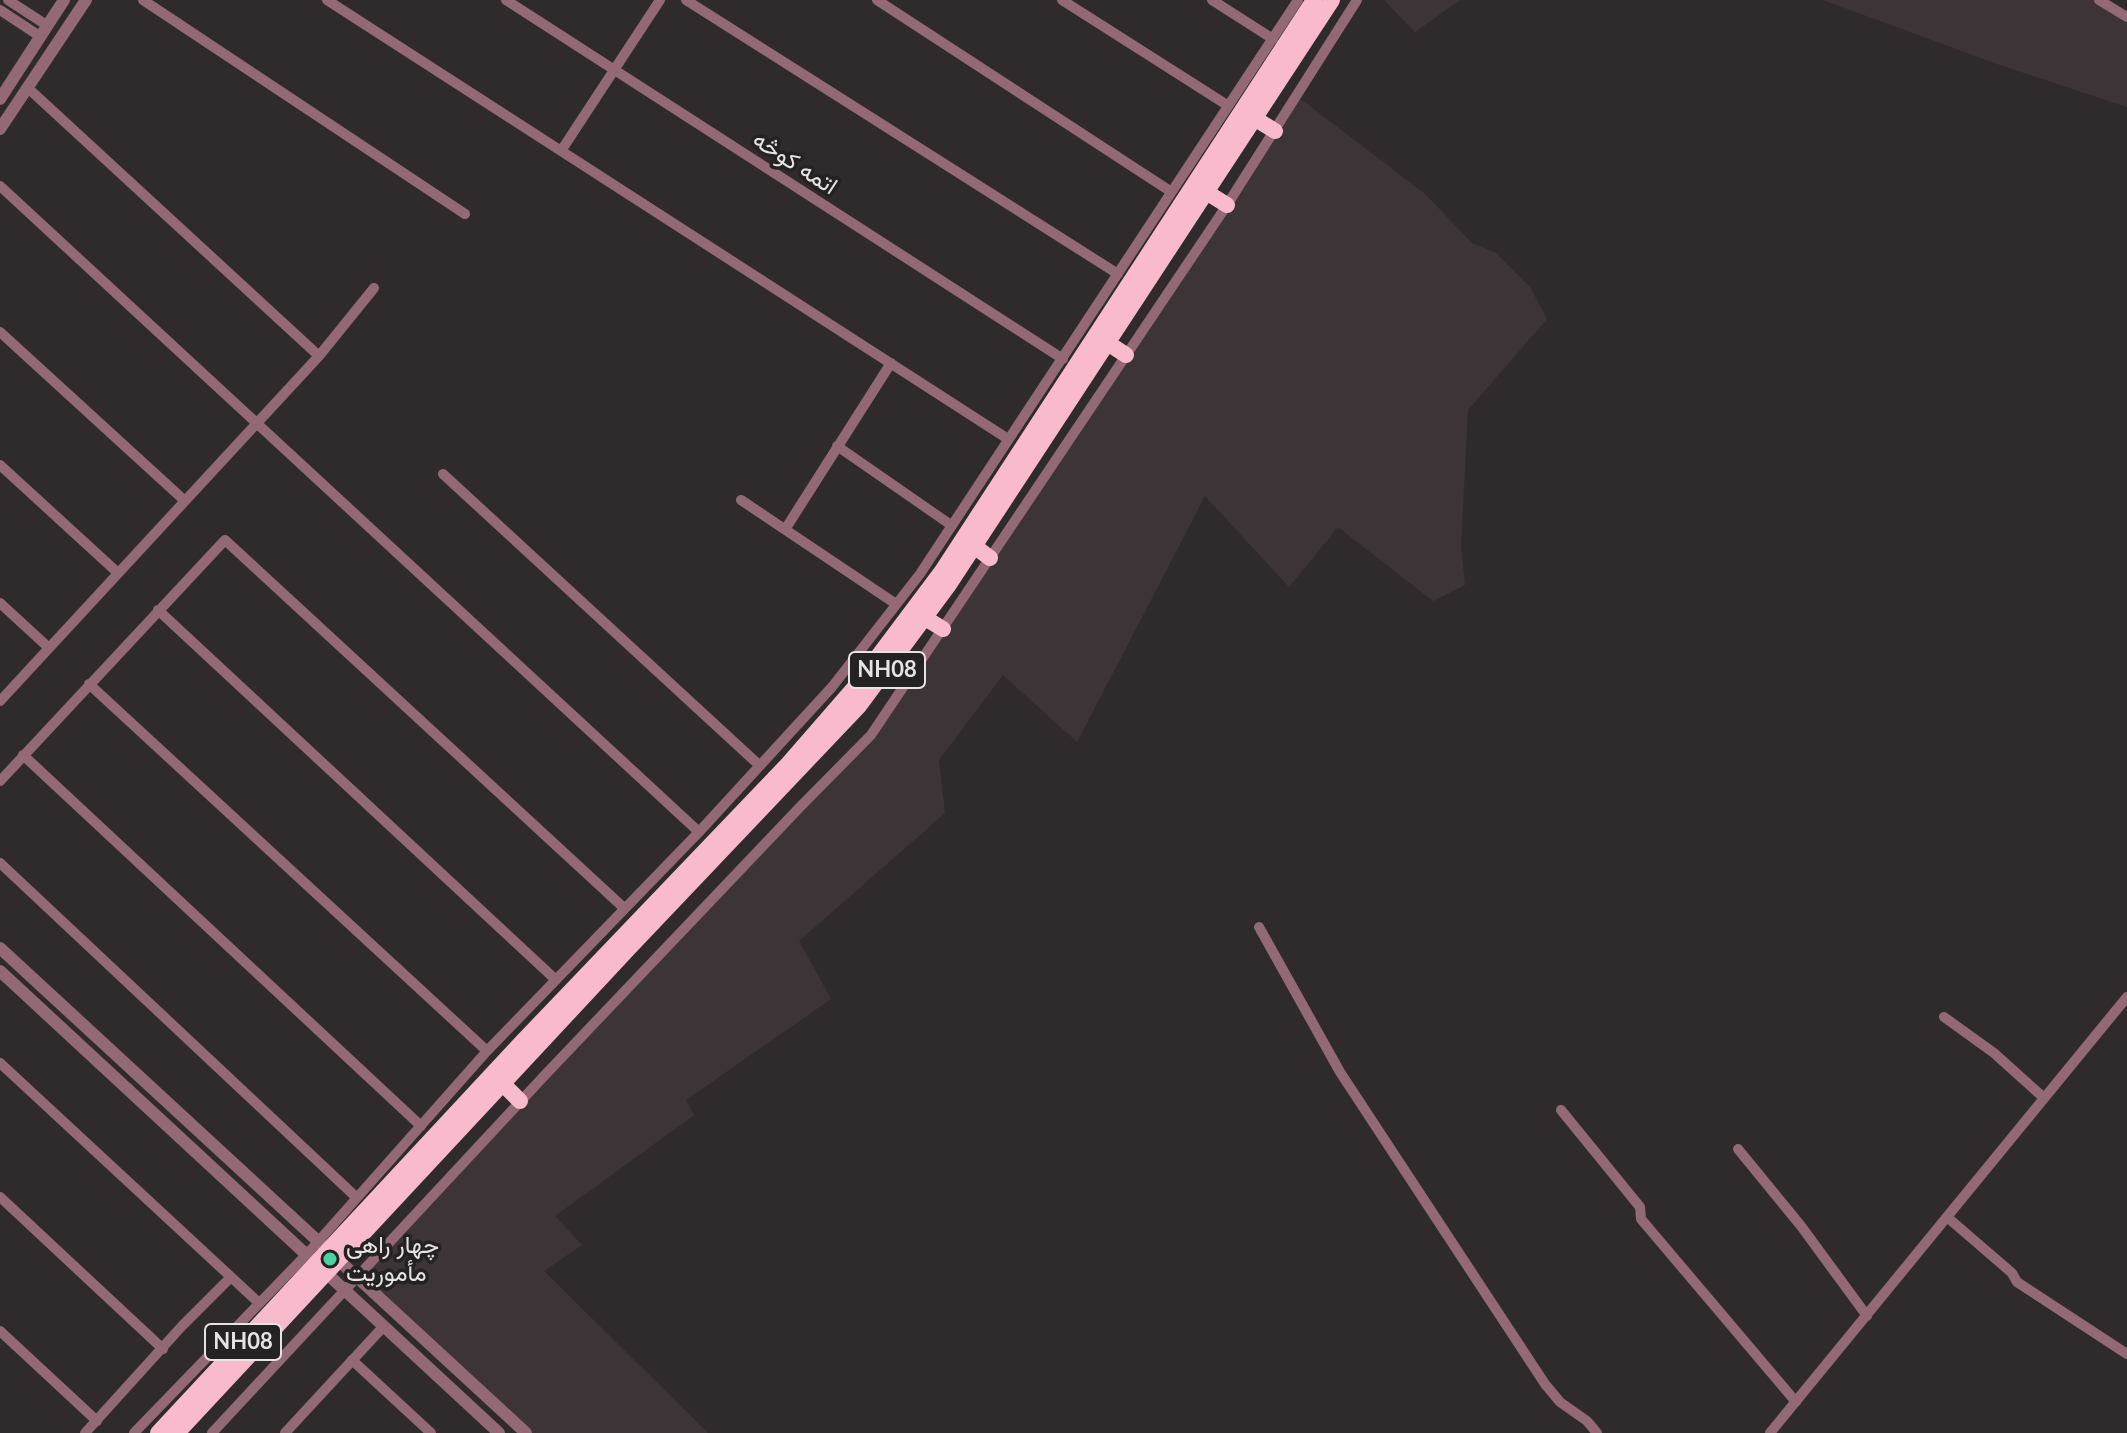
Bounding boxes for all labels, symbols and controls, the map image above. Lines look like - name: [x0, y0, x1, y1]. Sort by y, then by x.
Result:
- street label: اتمه کوڅه: [747, 125, 843, 201]
- road number: NH08: [849, 652, 925, 688]
- place label: چهار راهی مأموریت: [346, 1231, 439, 1287]
- marker: چهار راهی مأموریت: [321, 1250, 339, 1268]
- road number: NH08: [205, 1324, 281, 1360]

